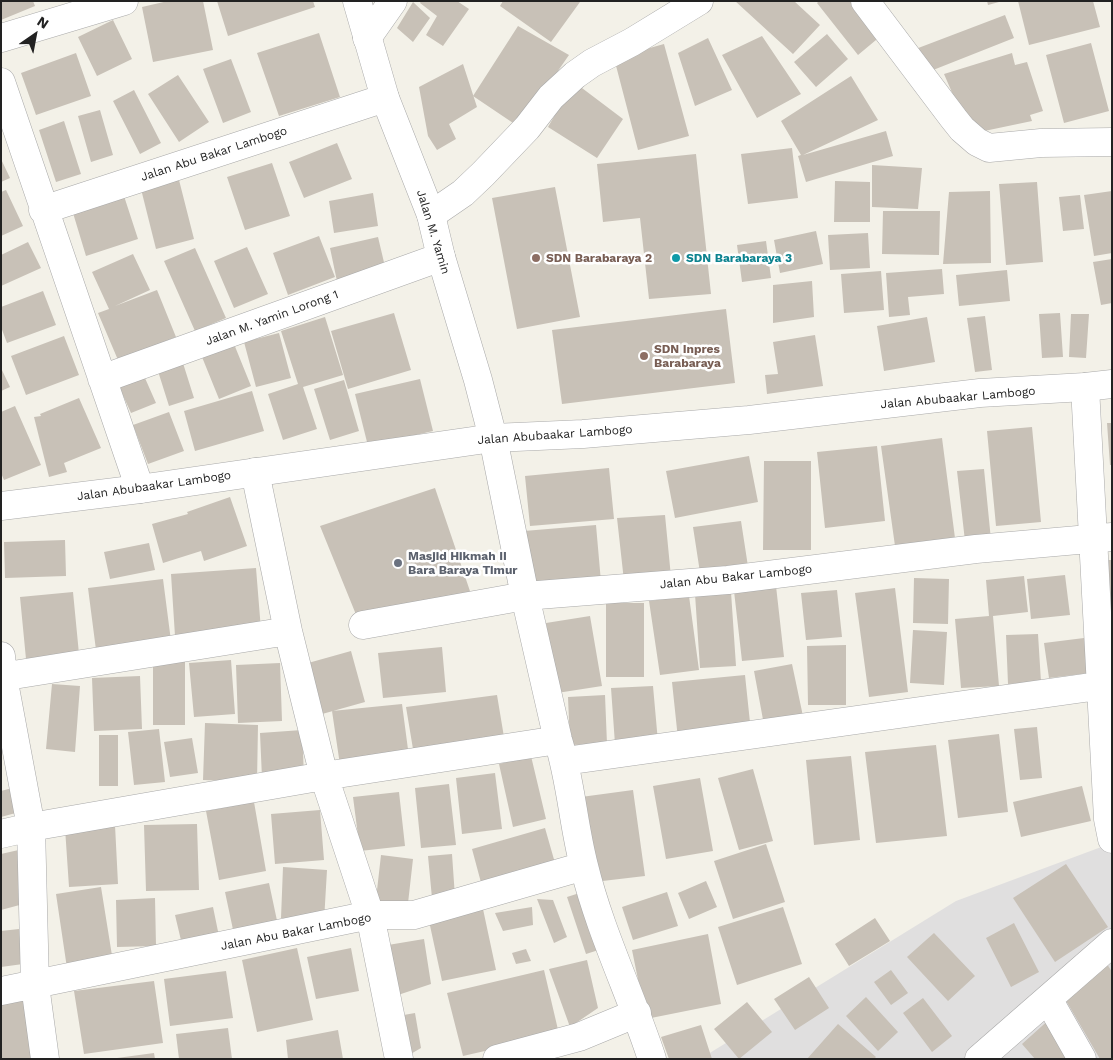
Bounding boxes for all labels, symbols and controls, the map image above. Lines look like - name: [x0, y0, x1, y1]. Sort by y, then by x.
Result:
- north arrow: [10, 10, 60, 60]
- text: N: [34, 13, 52, 32]
- street label: Jalan Abu Bakar Lambogo: [139, 123, 289, 185]
- street label: Jalan M. Yamin: [413, 188, 453, 276]
- place label: SDN Barabaraya 2: [546, 251, 652, 265]
- place label: SDN Barabaraya 3: [686, 251, 792, 265]
- marker: SDN Barabaraya 2: [530, 252, 542, 264]
- marker: SDN Barabaraya 3: [670, 252, 682, 264]
- street label: Jalan M. Yamin Lorong 1: [204, 287, 340, 349]
- place label: SDN Inpres Barabaraya: [654, 342, 721, 370]
- marker: SDN Inpres Barabaraya: [638, 350, 650, 362]
- street label: Jalan Abubaakar Lambogo: [880, 384, 1036, 412]
- street label: Jalan Abubaakar Lambogo: [477, 422, 633, 448]
- street label: Jalan Abubaakar Lambogo: [76, 468, 232, 504]
- place label: Masjid Hikmah II Bara Baraya Timur: [408, 549, 517, 577]
- marker: Masjid Hikmah II Bara Baraya Timur: [392, 557, 404, 569]
- street label: Jalan Abu Bakar Lambogo: [659, 562, 813, 592]
- street label: Jalan Abu Bakar Lambogo: [219, 910, 373, 954]

